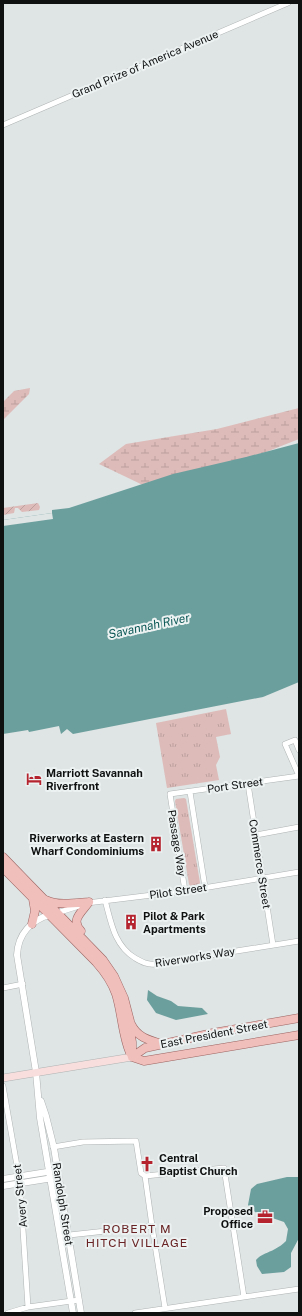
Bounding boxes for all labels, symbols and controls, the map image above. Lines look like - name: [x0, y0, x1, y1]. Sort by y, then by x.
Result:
- street label: Grand Prize of America Avenue: [70, 28, 220, 100]
- water label: Savannah River: [107, 610, 191, 641]
- place label: Marriott Savannah Riverfront: [46, 767, 143, 792]
- hotel icon: Marriott Savannah Riverfront: [25, 770, 43, 788]
- street label: Port Street: [206, 775, 264, 795]
- street label: Passage Way: [166, 809, 188, 877]
- street label: Commerce Street: [247, 819, 273, 909]
- place label: Riverworks at Eastern Wharf Condominiums: [29, 832, 144, 857]
- building icon: Riverworks at Eastern Wharf Condominiums: [147, 835, 165, 853]
- street label: Pilot Street: [148, 881, 208, 901]
- place label: Pilot & Park Apartments: [143, 910, 206, 935]
- building icon: Pilot & Park Apartments: [122, 913, 140, 931]
- street label: Riverworks Way: [154, 945, 236, 969]
- street label: East President Street: [159, 1018, 269, 1050]
- place label: Central Baptist Church: [159, 1152, 238, 1177]
- church icon: Central Baptist Church: [138, 1155, 156, 1173]
- street label: Randolph Street: [51, 1162, 75, 1246]
- street label: Avery Street: [11, 1164, 29, 1228]
- place label: Proposed Office: [203, 1205, 253, 1230]
- office icon: Proposed Office: [256, 1208, 274, 1226]
- district label: ROBERT M HITCH VILLAGE: [86, 1222, 188, 1250]

